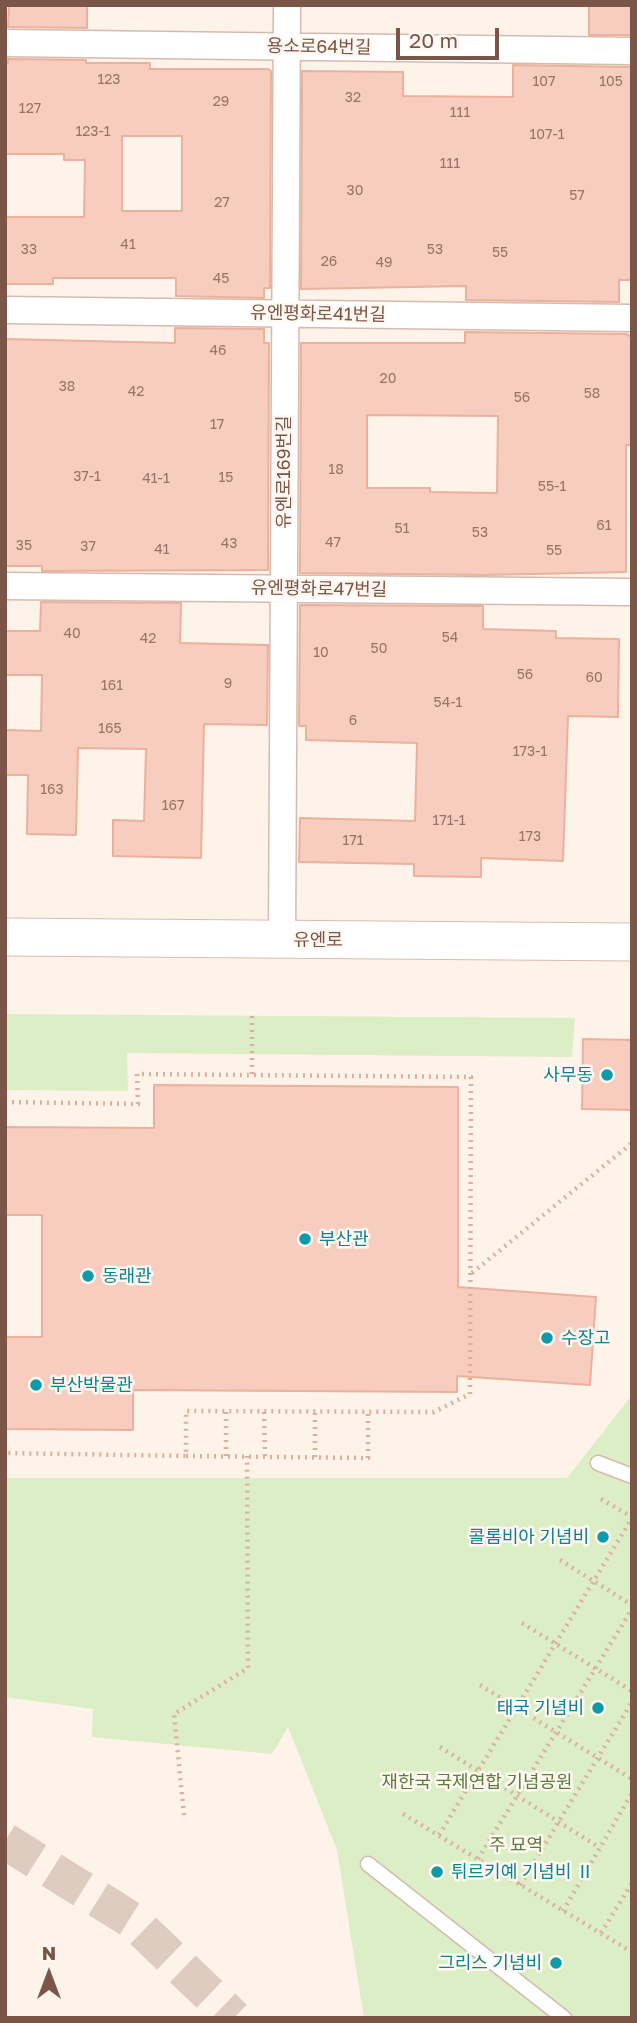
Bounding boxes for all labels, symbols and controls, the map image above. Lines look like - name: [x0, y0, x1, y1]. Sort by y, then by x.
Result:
- scale bar: [399, 14, 502, 58]
- text: 20 m: [409, 27, 458, 53]
- street label: 용소로64번길: [266, 35, 372, 59]
- house number: 123: [97, 72, 121, 88]
- house number: 107: [533, 74, 555, 90]
- house number: 105: [599, 74, 623, 90]
- house number: 32: [345, 90, 361, 106]
- house number: 29: [213, 94, 229, 110]
- house number: 127: [19, 101, 41, 117]
- house number: 111: [450, 105, 470, 121]
- house number: 123-1: [75, 124, 111, 140]
- house number: 107-1: [530, 127, 564, 143]
- house number: 111: [440, 156, 460, 172]
- house number: 30: [347, 183, 363, 199]
- house number: 57: [569, 188, 585, 204]
- house number: 27: [214, 195, 230, 211]
- house number: 41: [120, 237, 136, 253]
- house number: 33: [21, 242, 37, 258]
- house number: 53: [427, 242, 443, 258]
- house number: 55: [492, 245, 508, 261]
- house number: 26: [321, 254, 337, 270]
- house number: 49: [375, 255, 393, 271]
- house number: 45: [213, 271, 229, 287]
- street label: 유엔평화로41번길: [250, 302, 386, 326]
- house number: 46: [209, 343, 227, 359]
- house number: 20: [380, 371, 396, 387]
- house number: 38: [59, 379, 75, 395]
- house number: 42: [128, 384, 144, 400]
- house number: 58: [584, 386, 600, 402]
- house number: 56: [514, 390, 530, 406]
- street label: 유엔로169번길: [273, 415, 295, 529]
- house number: 17: [210, 417, 224, 433]
- house number: 18: [328, 462, 344, 478]
- house number: 37-1: [73, 469, 101, 485]
- house number: 15: [219, 470, 233, 486]
- house number: 41-1: [142, 471, 170, 487]
- house number: 55-1: [538, 479, 566, 495]
- house number: 61: [596, 518, 612, 534]
- house number: 51: [395, 521, 409, 537]
- house number: 53: [472, 525, 488, 541]
- house number: 47: [325, 535, 341, 551]
- house number: 43: [221, 536, 237, 552]
- house number: 35: [16, 538, 32, 554]
- house number: 37: [80, 539, 96, 555]
- house number: 41: [154, 542, 170, 558]
- house number: 55: [546, 543, 562, 559]
- street label: 유엔평화로47번길: [251, 577, 387, 601]
- house number: 40: [63, 626, 81, 642]
- house number: 54: [442, 630, 458, 646]
- house number: 42: [140, 631, 156, 647]
- house number: 50: [371, 641, 387, 657]
- house number: 10: [313, 645, 329, 661]
- house number: 56: [517, 667, 533, 683]
- house number: 60: [585, 670, 603, 686]
- house number: 9: [224, 676, 232, 692]
- house number: 161: [101, 678, 123, 694]
- house number: 54-1: [434, 695, 462, 711]
- house number: 6: [349, 713, 357, 729]
- house number: 165: [98, 721, 122, 737]
- house number: 173-1: [513, 744, 547, 760]
- house number: 163: [40, 782, 64, 798]
- house number: 167: [162, 798, 184, 814]
- house number: 171-1: [432, 813, 466, 829]
- house number: 173: [519, 829, 541, 845]
- house number: 171: [343, 833, 363, 849]
- street label: 유엔로: [293, 929, 343, 951]
- place label: 사무동: [543, 1064, 593, 1086]
- marker: 사무동: [599, 1067, 615, 1083]
- place label: 부산관: [319, 1228, 369, 1250]
- marker: 부산관: [297, 1231, 313, 1247]
- place label: 동래관: [102, 1265, 152, 1287]
- marker: 동래관: [80, 1268, 96, 1284]
- place label: 수장고: [561, 1327, 611, 1349]
- marker: 수장고: [539, 1330, 555, 1346]
- place label: 부산박물관: [50, 1374, 133, 1396]
- marker: 부산박물관: [28, 1377, 44, 1393]
- place label: 콜롬비아 기념비: [469, 1526, 589, 1548]
- marker: 콜롬비아 기념비: [595, 1529, 611, 1545]
- place label: 태국 기념비: [497, 1697, 584, 1719]
- marker: 태국 기념비: [590, 1700, 606, 1716]
- park label: 재한국 국제연합 기념공원: [381, 1771, 573, 1793]
- park label: 주 묘역: [489, 1834, 543, 1856]
- place label: 튀르키예 기념비 Ⅱ: [451, 1861, 594, 1883]
- marker: 튀르키예 기념비 Ⅱ: [429, 1864, 445, 1880]
- north arrow: [14, 1939, 84, 2009]
- text: N: [42, 1941, 56, 1964]
- place label: 그리스 기념비: [438, 1952, 542, 1974]
- marker: 그리스 기념비: [548, 1955, 564, 1971]

